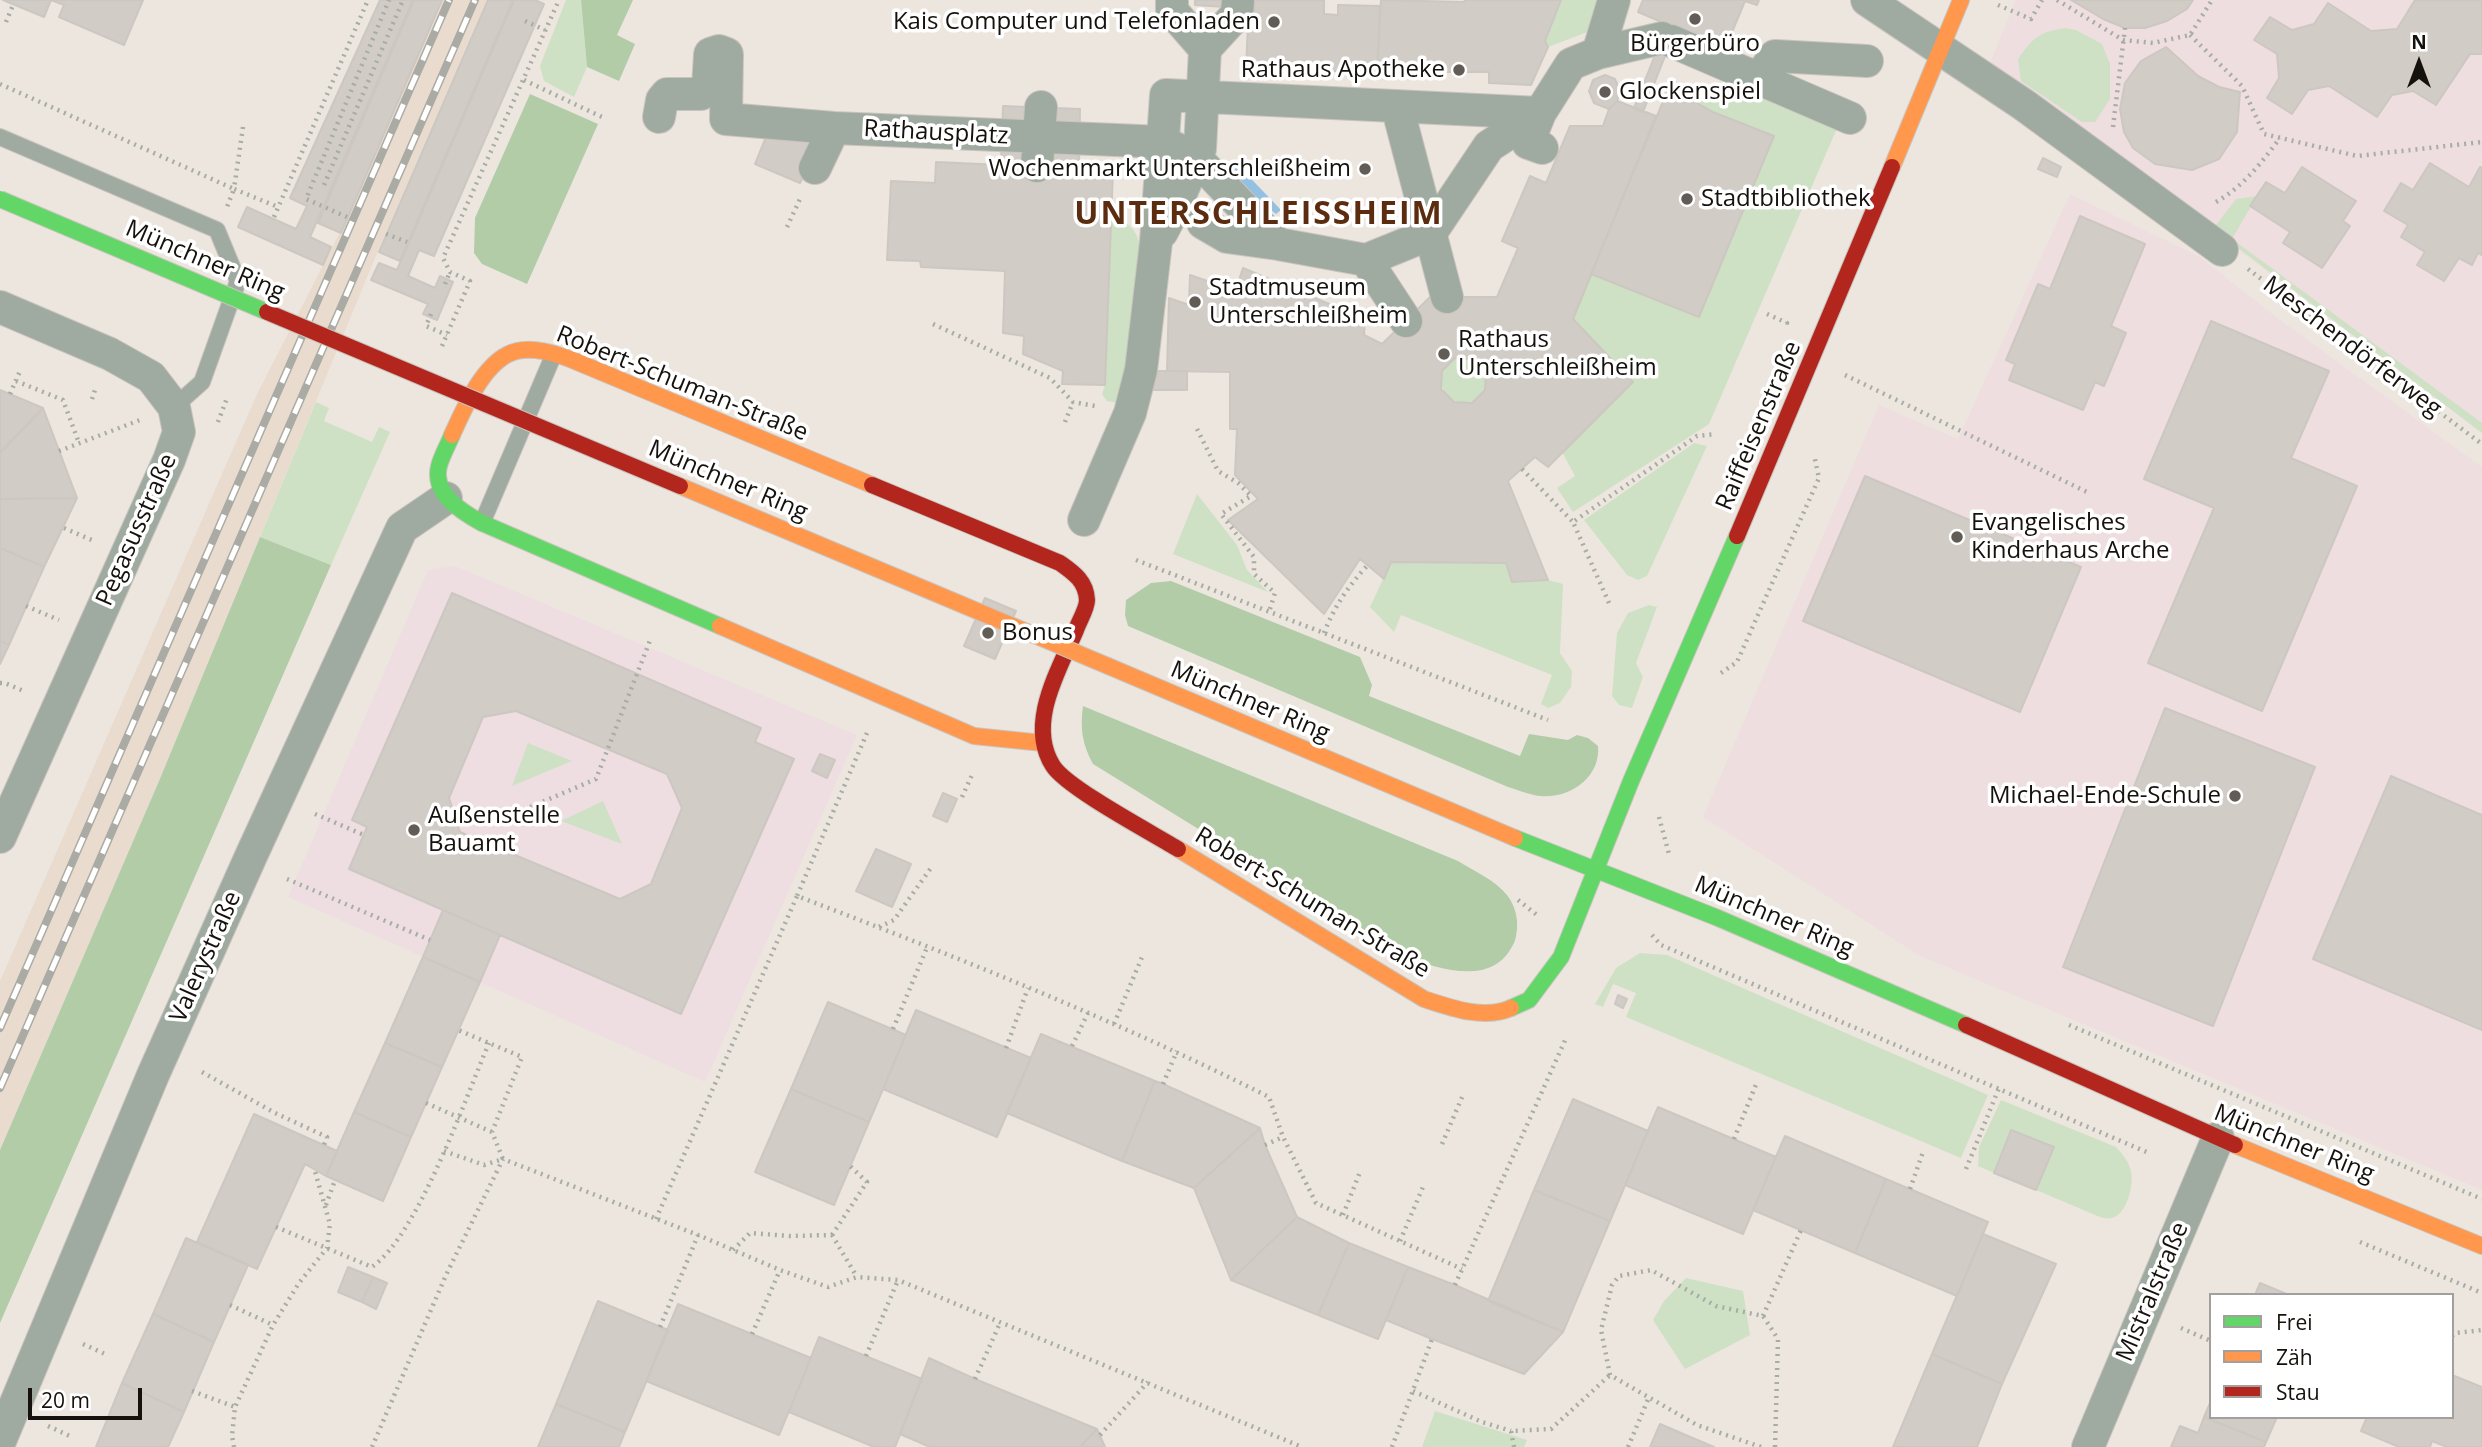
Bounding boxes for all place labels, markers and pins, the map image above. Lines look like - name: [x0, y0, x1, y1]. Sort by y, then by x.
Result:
- place label: Kais Computer und Telefonladen: [893, 8, 1260, 36]
- marker: Bürgerbüro: [1687, 11, 1703, 27]
- marker: Kais Computer und Telefonladen: [1266, 14, 1282, 30]
- place label: Bürgerbüro: [1630, 30, 1760, 58]
- place label: Rathaus Apotheke: [1241, 56, 1445, 84]
- marker: Rathaus Apotheke: [1451, 62, 1467, 78]
- place label: Glockenspiel: [1619, 78, 1761, 106]
- marker: Glockenspiel: [1597, 84, 1613, 100]
- place label: Wochenmarkt Unterschleißheim: [989, 155, 1351, 183]
- marker: Wochenmarkt Unterschleißheim: [1357, 161, 1373, 177]
- place label: Stadtbibliothek: [1701, 185, 1871, 213]
- marker: Stadtbibliothek: [1679, 191, 1695, 207]
- place label: Stadtmuseum Unterschleißheim: [1209, 274, 1408, 330]
- marker: Stadtmuseum Unterschleißheim: [1187, 294, 1203, 310]
- place label: Rathaus Unterschleißheim: [1458, 326, 1657, 382]
- marker: Rathaus Unterschleißheim: [1436, 346, 1452, 362]
- place label: Evangelisches Kinderhaus Arche: [1971, 509, 2170, 565]
- marker: Evangelisches Kinderhaus Arche: [1949, 529, 1965, 545]
- place label: Bonus: [1002, 619, 1073, 647]
- marker: Bonus: [980, 625, 996, 641]
- place label: Michael-Ende-Schule: [1989, 782, 2221, 810]
- marker: Michael-Ende-Schule: [2227, 788, 2243, 804]
- place label: Außenstelle Bauamt: [428, 802, 560, 858]
- marker: Außenstelle Bauamt: [406, 822, 422, 838]

